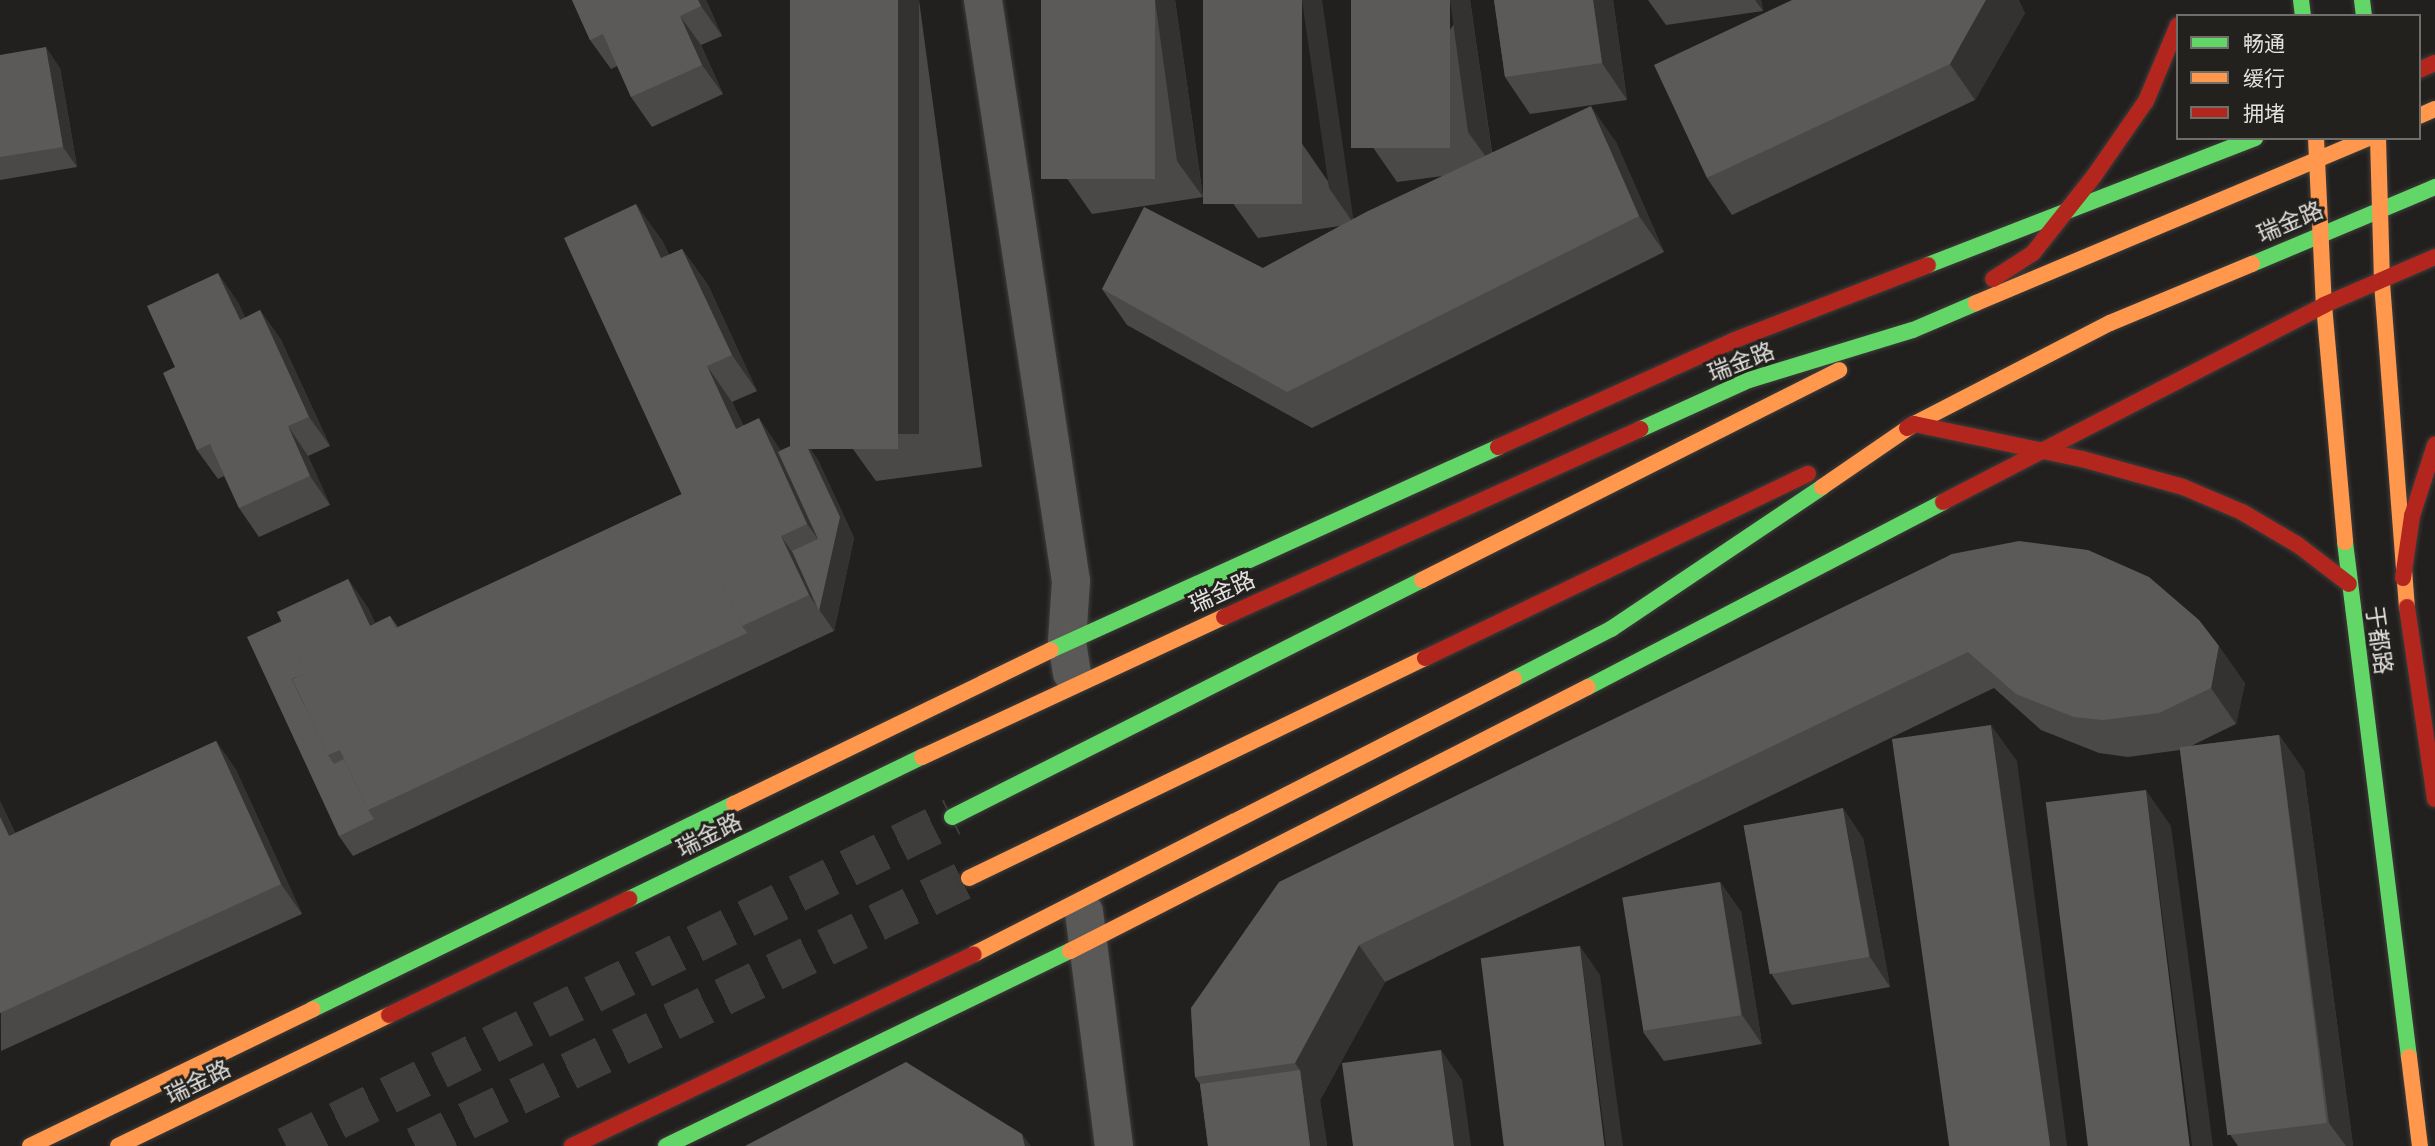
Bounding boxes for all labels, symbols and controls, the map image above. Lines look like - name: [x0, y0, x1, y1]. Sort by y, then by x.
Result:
- legend: [2176, 14, 2421, 140]
- text: 畅通: [2243, 29, 2285, 58]
- text: 缓行: [2243, 64, 2285, 93]
- text: 拥堵: [2243, 99, 2285, 128]
- street label: 瑞金路: [2253, 196, 2327, 248]
- street label: 瑞金路: [1704, 337, 1778, 387]
- street label: 瑞金路: [1185, 565, 1259, 619]
- street label: 于都路: [2361, 604, 2397, 676]
- street label: 瑞金路: [672, 807, 746, 863]
- street label: 瑞金路: [161, 1054, 235, 1110]

